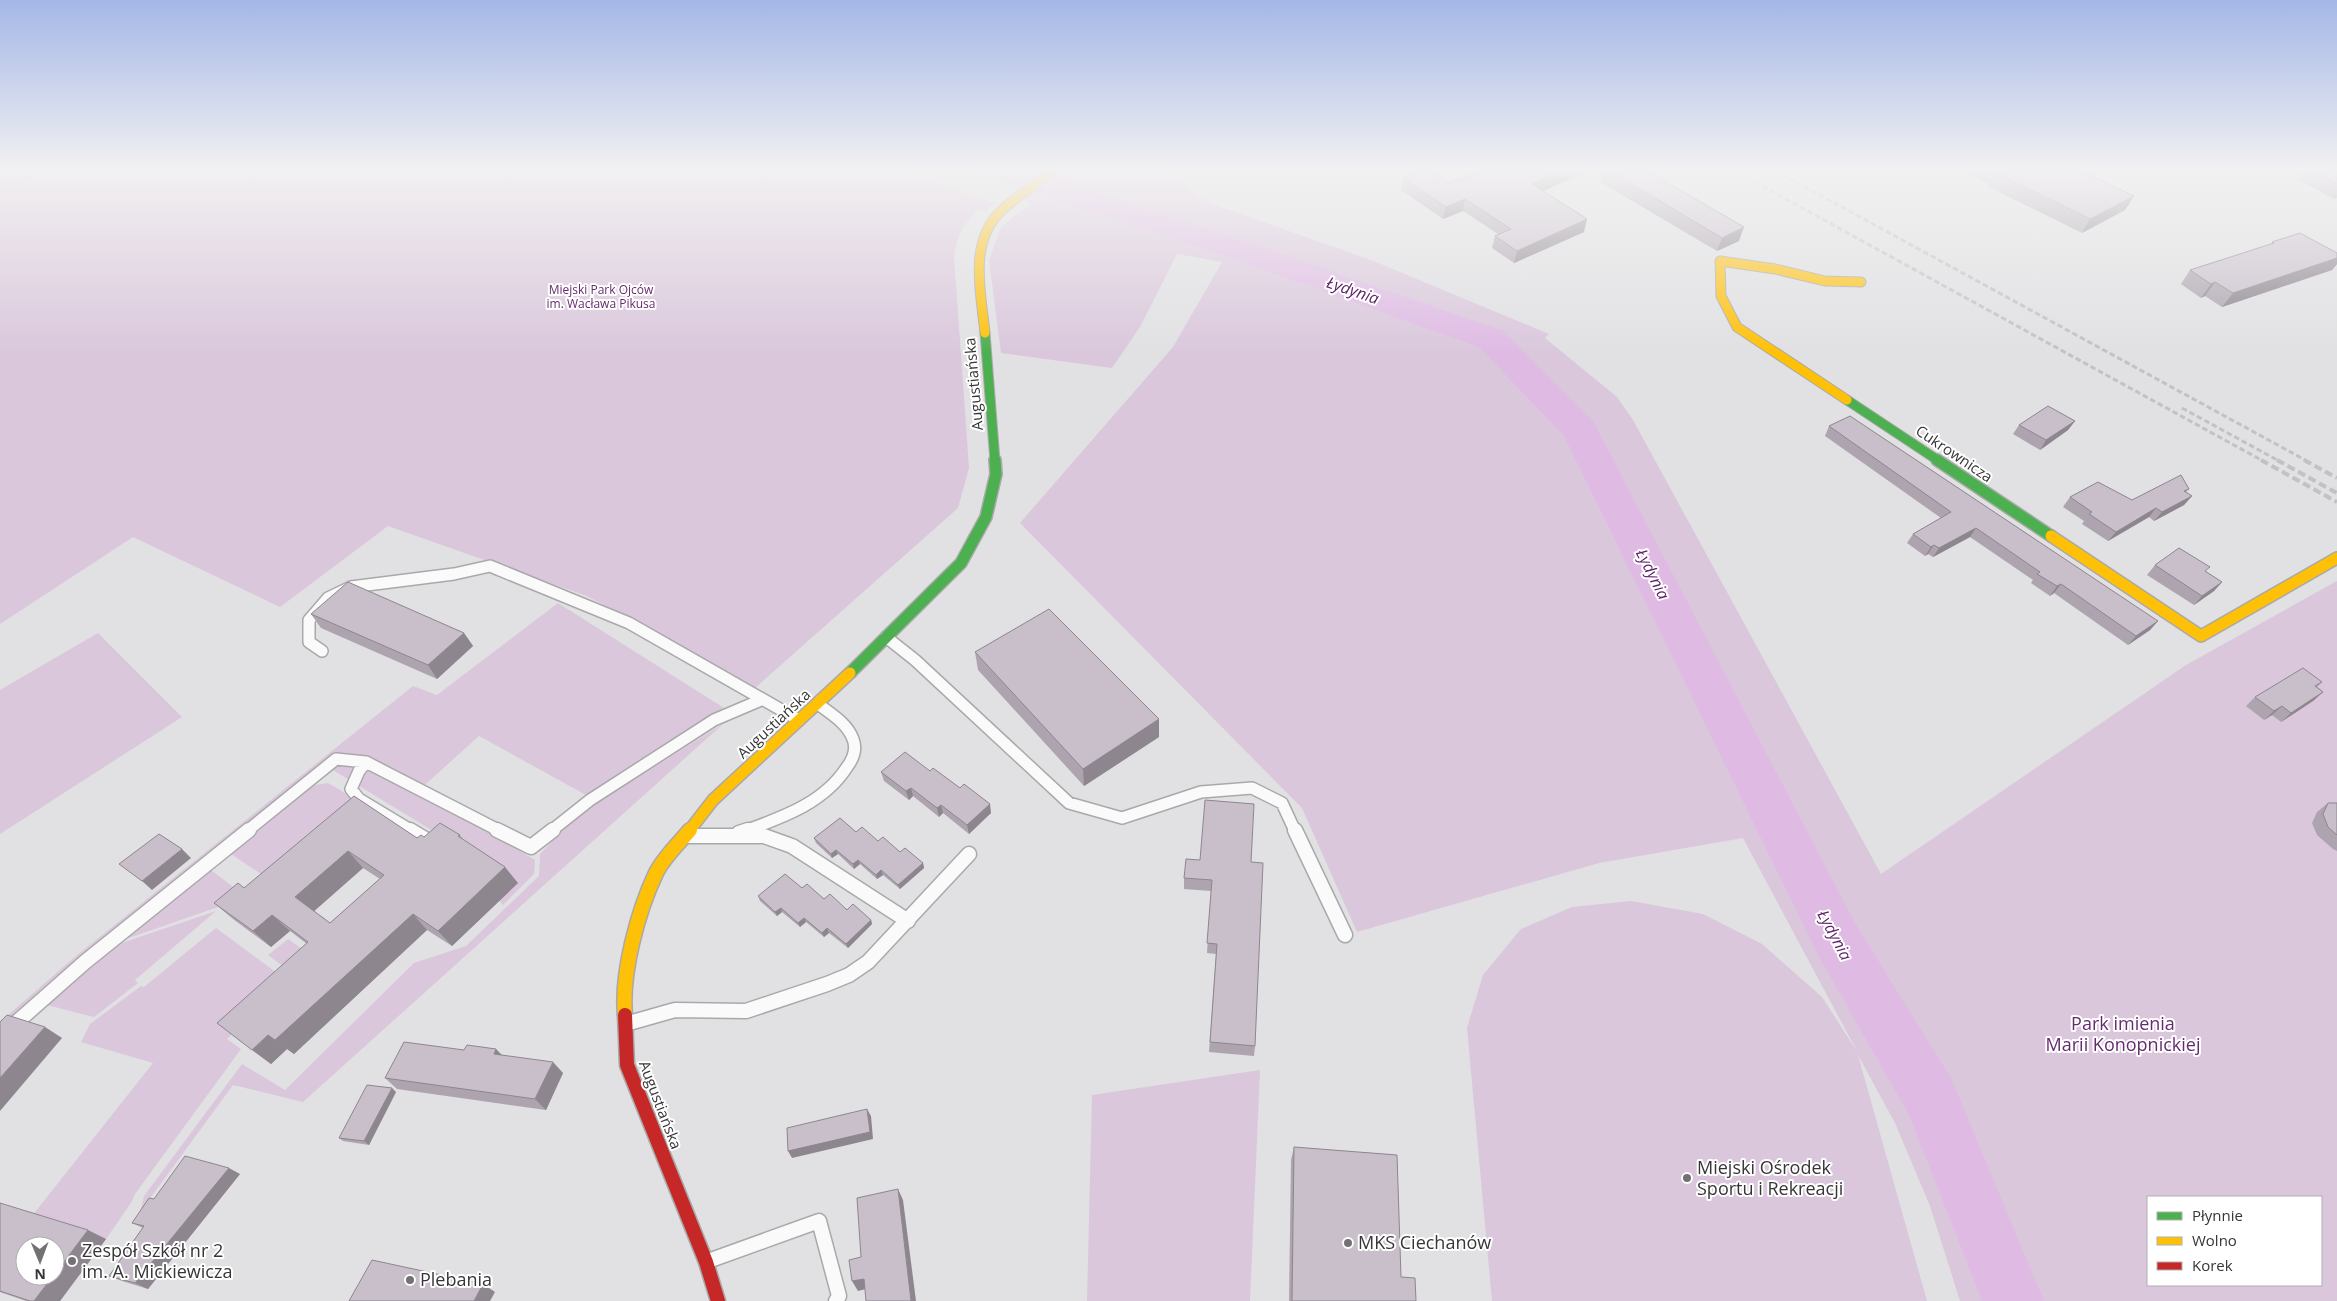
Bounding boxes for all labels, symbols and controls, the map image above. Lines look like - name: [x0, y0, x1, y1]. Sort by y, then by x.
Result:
- water label: Łydynia: [1324, 271, 1382, 309]
- park label: Miejski Park Ojców im. Wacława Pikusa: [547, 281, 655, 312]
- street label: Augustiańska: [959, 337, 987, 431]
- street label: Cukrownicza: [1912, 420, 1997, 486]
- water label: Łydynia: [1631, 545, 1675, 603]
- street label: Augustiańska: [732, 684, 814, 762]
- water label: Łydynia: [1813, 906, 1857, 964]
- park label: Park imienia Marii Konopnickiej: [2046, 1011, 2200, 1056]
- street label: Augustiańska: [635, 1058, 687, 1152]
- place label: Miejski Ośrodek Sportu i Rekreacji: [1697, 1155, 1843, 1200]
- marker: Miejski Ośrodek Sportu i Rekreacji: [1681, 1172, 1693, 1184]
- legend: [2147, 1196, 2322, 1286]
- text: Płynnie: [2192, 1205, 2243, 1225]
- place label: MKS Ciechanów: [1358, 1230, 1491, 1254]
- text: Wolno: [2192, 1230, 2237, 1250]
- north arrow: [15, 1236, 65, 1286]
- marker: MKS Ciechanów: [1342, 1237, 1354, 1249]
- place label: Zespół Szkół nr 2 im. A. Mickiewicza: [82, 1238, 232, 1283]
- marker: Zespół Szkół nr 2 im. A. Mickiewicza: [66, 1255, 78, 1267]
- text: Korek: [2192, 1255, 2233, 1275]
- text: N: [34, 1265, 46, 1284]
- place label: Plebania: [420, 1267, 492, 1291]
- marker: Plebania: [404, 1274, 416, 1286]

